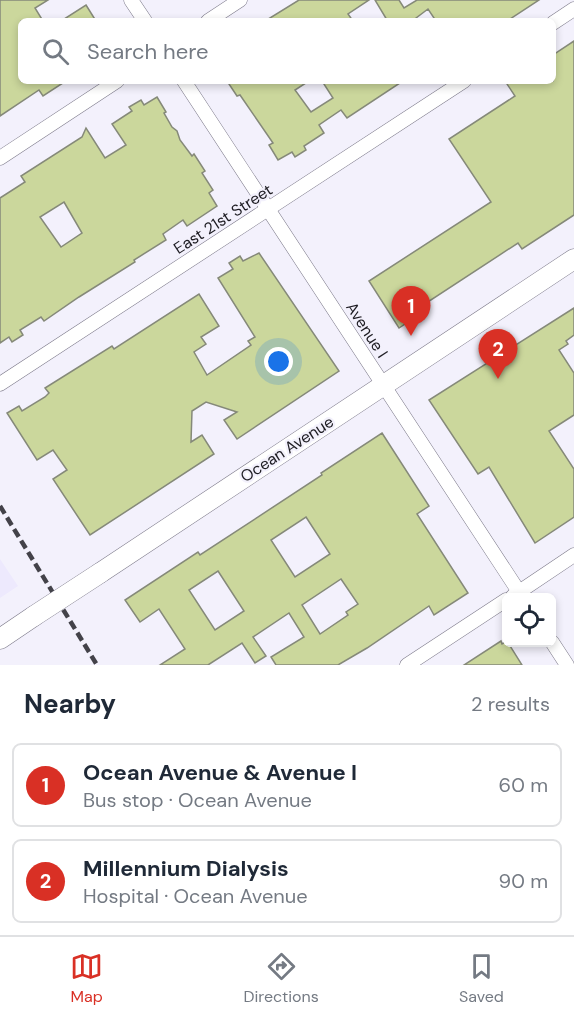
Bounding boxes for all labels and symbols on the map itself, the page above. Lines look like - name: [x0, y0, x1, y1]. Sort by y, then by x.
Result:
- street label: East 21st Street: [170, 179, 276, 259]
- pin: 1: [392, 286, 430, 336]
- street label: Avenue I: [341, 298, 393, 362]
- pin: 2: [478, 330, 518, 379]
- your location: [264, 347, 293, 376]
- street label: Ocean Avenue: [236, 411, 338, 487]

